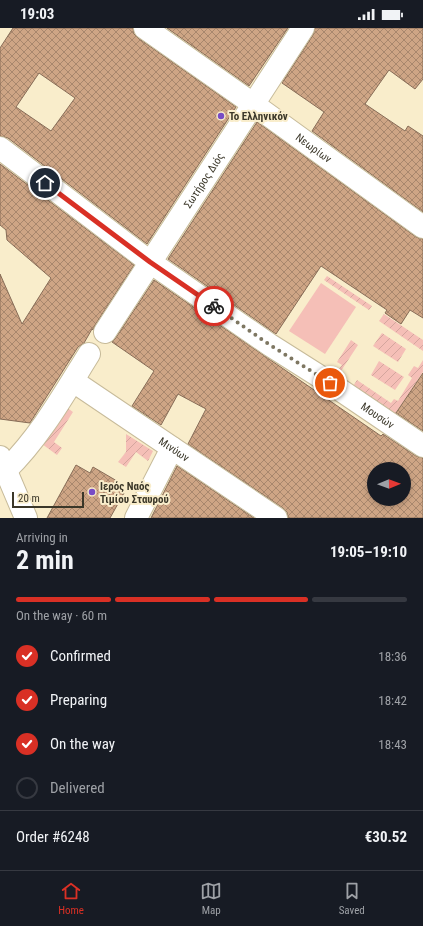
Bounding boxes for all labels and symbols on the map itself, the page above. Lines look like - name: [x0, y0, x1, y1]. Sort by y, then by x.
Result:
- place label: Το Ελληνικόν: [229, 110, 288, 123]
- marker: Το Ελληνικόν: [216, 111, 226, 121]
- street label: Νεωρίων: [293, 131, 334, 166]
- street label: Σωτήρος Διός: [181, 150, 227, 211]
- pin: [28, 166, 62, 200]
- courier: [194, 286, 234, 326]
- pin: [313, 366, 347, 400]
- street label: Μουσών: [358, 400, 397, 432]
- street label: Μινύων: [156, 435, 192, 465]
- north arrow: [367, 462, 411, 506]
- place label: Ιερός Ναός Τιμίου Σταυρού: [100, 480, 169, 506]
- marker: Ιερός Ναός Τιμίου Σταυρού: [87, 487, 97, 497]
- scale bar: [12, 490, 84, 509]

